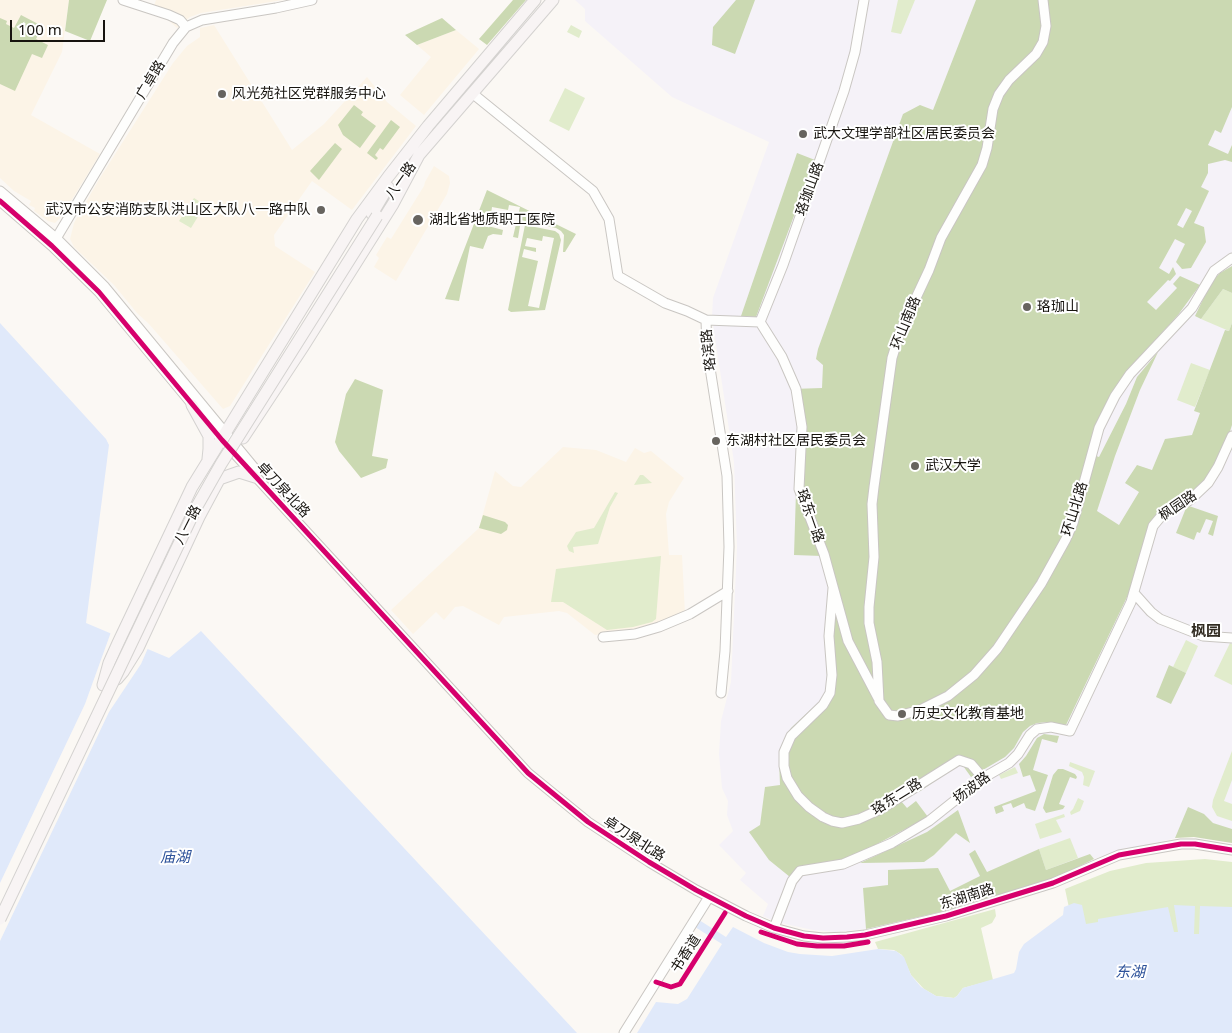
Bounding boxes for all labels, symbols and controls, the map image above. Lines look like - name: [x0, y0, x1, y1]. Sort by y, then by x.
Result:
- scale bar: [12, 10, 108, 42]
- text: 100 m: [18, 19, 62, 39]
- street label: 广卓路: [133, 58, 169, 102]
- place label: 风光苑社区党群服务中心: [232, 86, 386, 102]
- marker: 风光苑社区党群服务中心: [216, 88, 228, 100]
- place label: 武大文理学部社区居民委员会: [813, 126, 995, 142]
- marker: 武大文理学部社区居民委员会: [797, 128, 809, 140]
- street label: 八一路: [382, 159, 420, 203]
- street label: 珞珈山路: [793, 160, 827, 218]
- place label: 武汉市公安消防支队洪山区大队八一路中队: [45, 202, 311, 218]
- marker: 武汉市公安消防支队洪山区大队八一路中队: [315, 204, 327, 216]
- place label: 湖北省地质职工医院: [429, 212, 555, 228]
- marker: 湖北省地质职工医院: [411, 213, 425, 227]
- street label: 环山南路: [888, 294, 924, 352]
- place label: 珞珈山: [1037, 299, 1079, 315]
- marker: 珞珈山: [1021, 301, 1033, 313]
- street label: 珞滨路: [698, 328, 720, 372]
- place label: 东湖村社区居民委员会: [726, 433, 866, 449]
- marker: 东湖村社区居民委员会: [710, 435, 722, 447]
- place label: 武汉大学: [925, 458, 981, 474]
- street label: 卓刀泉北路: [253, 459, 313, 521]
- marker: 武汉大学: [909, 460, 921, 472]
- street label: 环山北路: [1059, 480, 1091, 538]
- street label: 珞东一路: [793, 487, 827, 545]
- street label: 枫园路: [1156, 487, 1200, 525]
- street label: 八一路: [171, 502, 205, 548]
- district label: 枫园: [1191, 623, 1221, 641]
- place label: 历史文化教育基地: [912, 706, 1024, 722]
- marker: 历史文化教育基地: [896, 708, 908, 720]
- street label: 扬波路: [950, 769, 994, 807]
- street label: 珞东二路: [869, 775, 925, 819]
- street label: 卓刀泉北路: [600, 813, 668, 865]
- water label: 庙湖: [160, 849, 190, 867]
- street label: 东湖南路: [938, 881, 996, 913]
- street label: 书香道: [668, 932, 704, 976]
- water label: 东湖: [1115, 964, 1145, 982]

